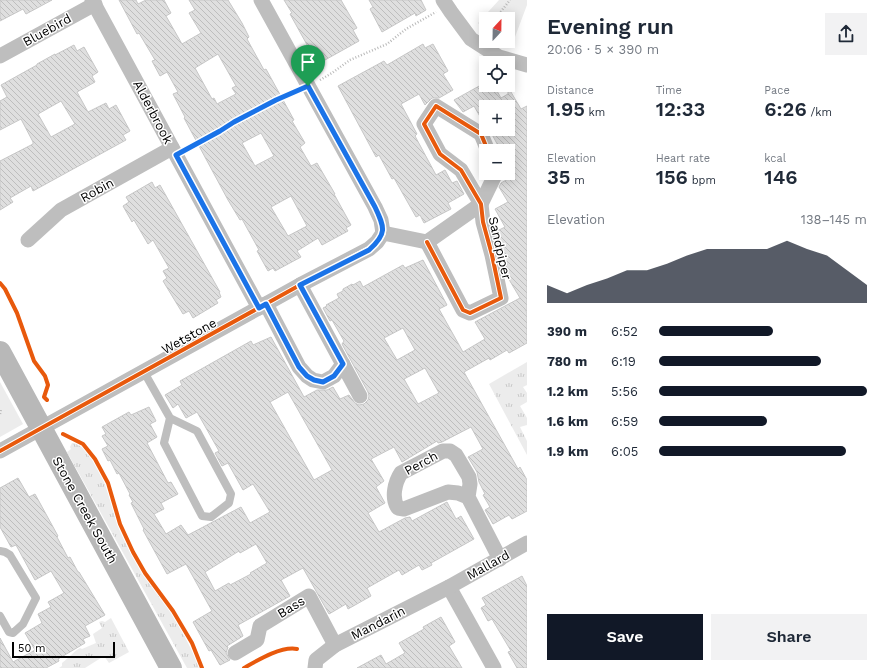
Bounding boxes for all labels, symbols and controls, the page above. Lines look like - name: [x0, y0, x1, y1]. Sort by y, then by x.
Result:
- street label: Bluebird: [20, 11, 74, 49]
- north arrow: [479, 12, 515, 48]
- map controls: [479, 12, 515, 180]
- button: share: [825, 13, 867, 55]
- text: Evening run: [547, 14, 674, 39]
- text: 20:06 · 5 × 390 m: [547, 42, 659, 57]
- pin: [291, 45, 325, 86]
- icon: arrive: [297, 51, 319, 73]
- button: locate: [479, 56, 515, 92]
- street label: Alderbrook: [130, 78, 176, 147]
- text: Distance: [547, 84, 594, 97]
- text: Time: [656, 84, 682, 97]
- text: Pace: [764, 84, 790, 97]
- text: 1.95: [547, 97, 585, 121]
- text: 12:33: [656, 97, 705, 121]
- text: 6:26: [764, 97, 807, 121]
- button: +: [479, 100, 515, 136]
- text: km: [585, 106, 605, 119]
- text: /km: [807, 106, 832, 119]
- button: −: [479, 144, 515, 180]
- text: Elevation: [547, 152, 596, 165]
- text: Heart rate: [656, 152, 710, 165]
- text: kcal: [764, 152, 786, 165]
- text: 35: [547, 165, 570, 189]
- text: 156: [656, 165, 688, 189]
- text: 146: [764, 165, 798, 189]
- text: m: [570, 174, 585, 187]
- text: bpm: [688, 174, 716, 187]
- street label: Robin: [78, 175, 116, 205]
- text: Elevation: [547, 212, 605, 227]
- text: 138–145 m: [801, 212, 867, 227]
- street label: Sandpiper: [485, 215, 515, 281]
- street label: Wetstone: [159, 315, 219, 357]
- text: 390 m: [547, 324, 587, 339]
- text: 6:52: [611, 324, 638, 339]
- text: 780 m: [547, 354, 587, 369]
- text: 6:19: [611, 354, 636, 369]
- text: 1.2 km: [547, 384, 588, 399]
- text: 5:56: [611, 384, 638, 399]
- text: 1.6 km: [547, 414, 588, 429]
- text: 6:59: [611, 414, 638, 429]
- text: 1.9 km: [547, 444, 588, 459]
- text: 6:05: [611, 444, 638, 459]
- street label: Perch: [402, 448, 440, 478]
- street label: Stone Creek South: [49, 454, 121, 566]
- street label: Mallard: [464, 547, 512, 583]
- street label: Bass: [274, 593, 308, 621]
- street label: Mandarin: [348, 603, 408, 643]
- button: Save: [547, 614, 703, 660]
- button: Share: [711, 614, 867, 660]
- scale bar: [12, 640, 115, 659]
- text: 50 m: [18, 642, 45, 655]

